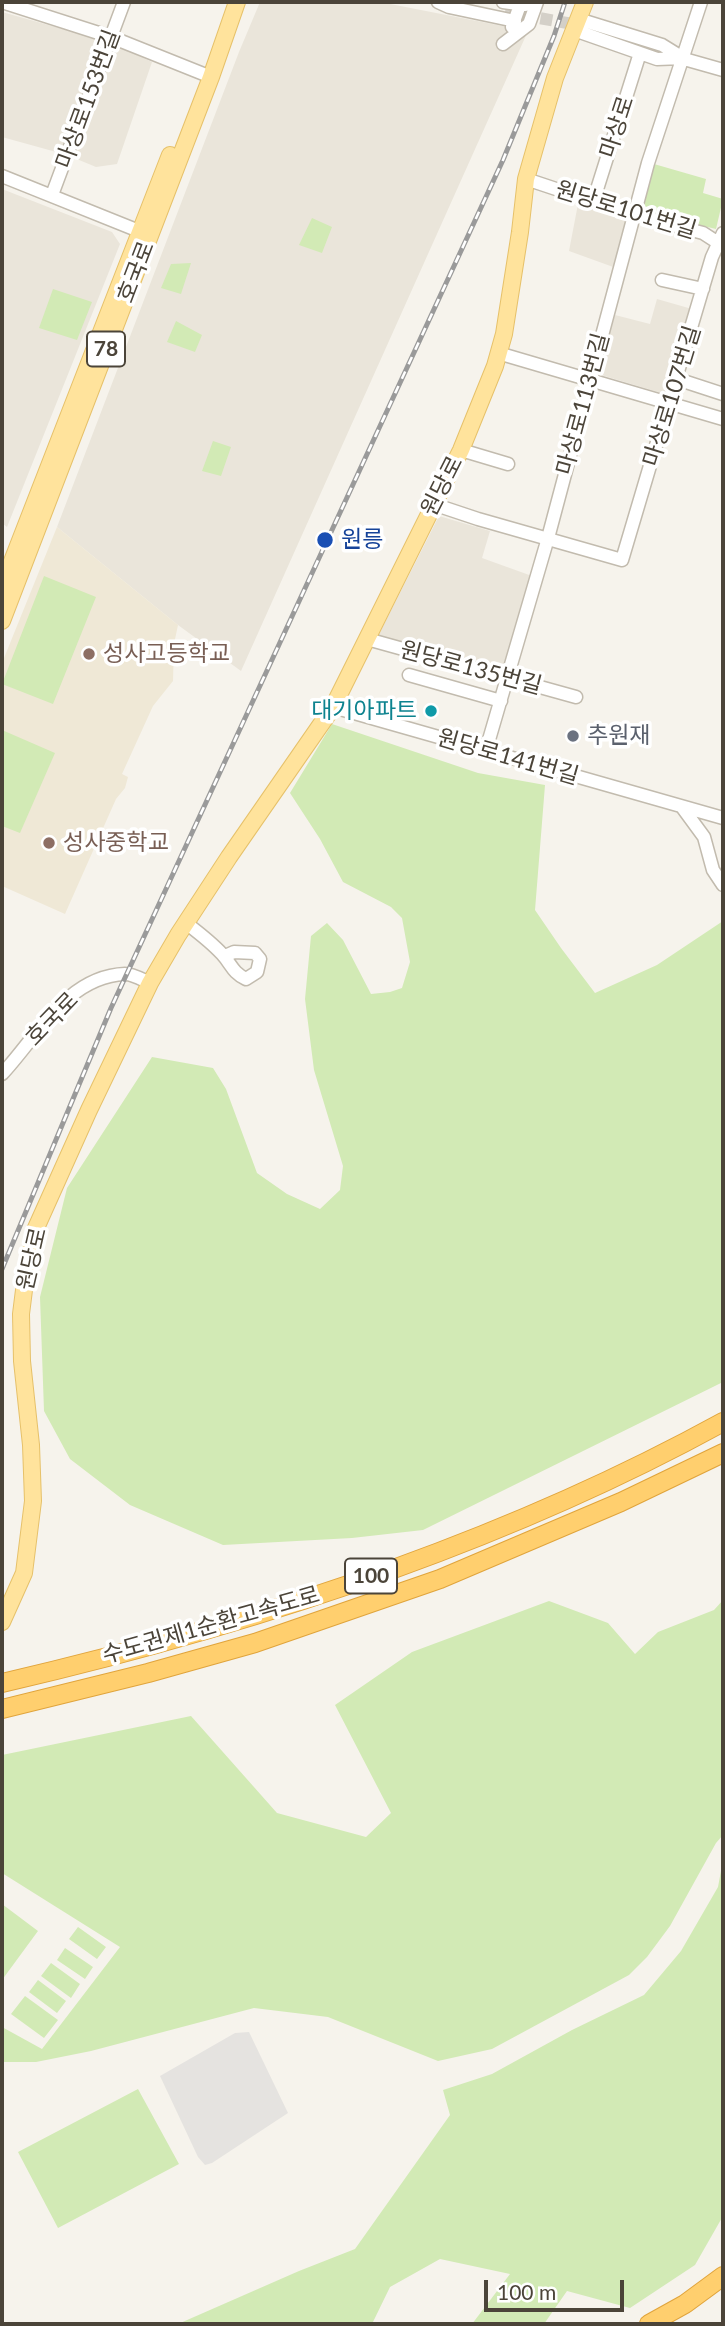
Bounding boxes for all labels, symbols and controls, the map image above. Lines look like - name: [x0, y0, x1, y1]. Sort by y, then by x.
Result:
- street label: 마상로153번길: [50, 26, 126, 172]
- street label: 마상로: [594, 93, 640, 161]
- street label: 원당로101번길: [552, 175, 700, 245]
- street label: 호국로: [112, 237, 160, 307]
- street label: 마상로107번길: [637, 322, 707, 470]
- street label: 마상로113번길: [551, 330, 615, 478]
- road number: 78: [87, 332, 125, 366]
- street label: 원당로: [415, 451, 469, 521]
- place label: 원릉: [341, 526, 383, 554]
- marker: 원릉: [315, 530, 335, 550]
- street label: 원당로135번길: [397, 636, 545, 700]
- place label: 성사고등학교: [103, 640, 230, 668]
- marker: 성사고등학교: [81, 646, 97, 662]
- place label: 대기아파트: [311, 697, 417, 725]
- marker: 대기아파트: [423, 703, 439, 719]
- place label: 추원재: [587, 722, 650, 750]
- street label: 원당로141번길: [434, 724, 582, 790]
- marker: 추원재: [565, 728, 581, 744]
- place label: 성사중학교: [63, 829, 169, 857]
- marker: 성사중학교: [41, 835, 57, 851]
- street label: 호국로: [20, 987, 84, 1051]
- street label: 원당로: [11, 1225, 53, 1293]
- road number: 100: [345, 1558, 397, 1594]
- street label: 수도권제1순환고속도로: [99, 1581, 323, 1669]
- scale bar: [487, 2266, 627, 2310]
- text: 100 m: [497, 2279, 556, 2304]

